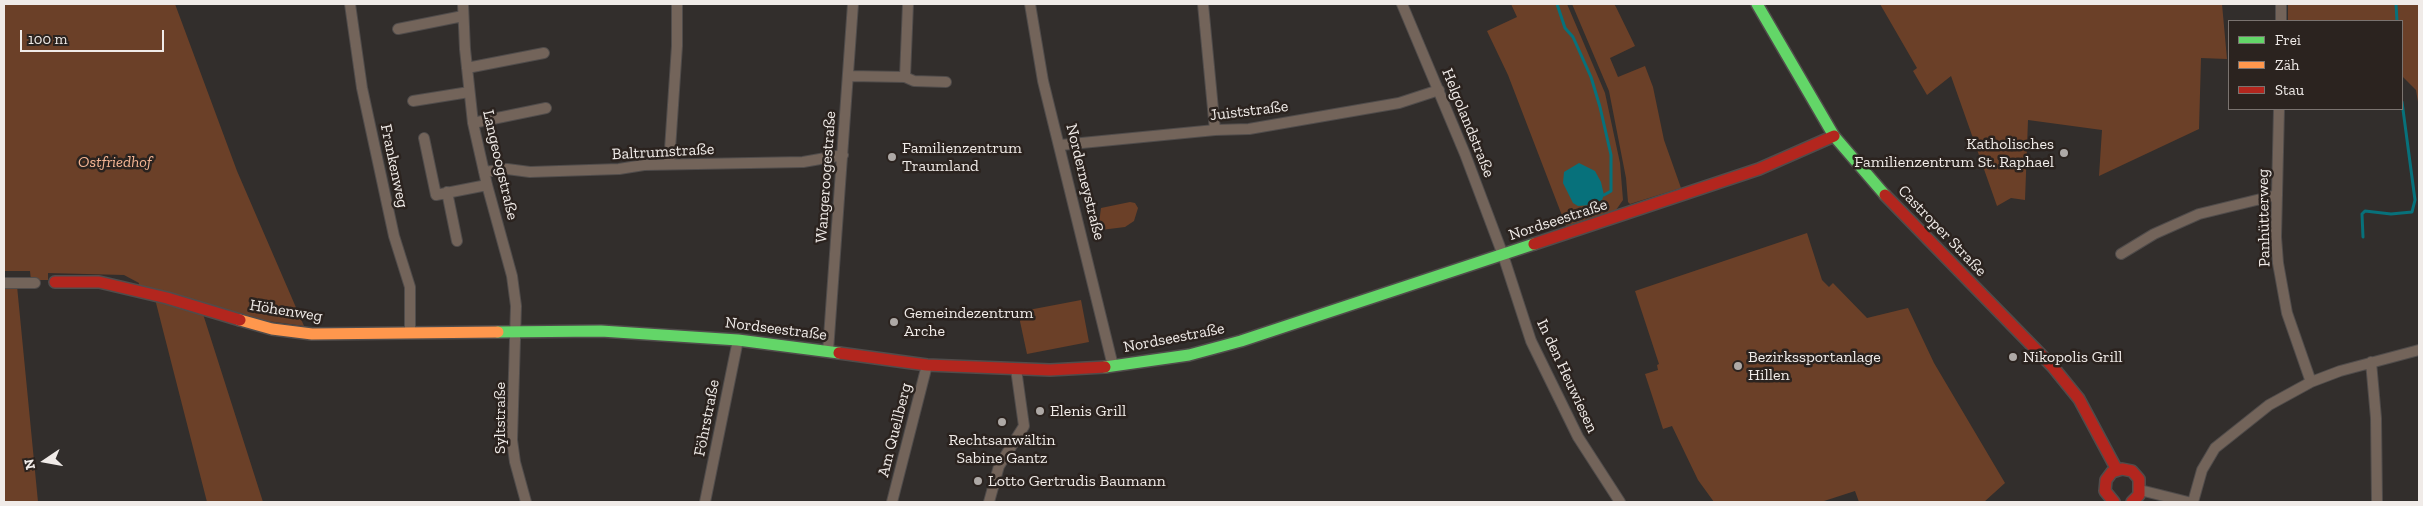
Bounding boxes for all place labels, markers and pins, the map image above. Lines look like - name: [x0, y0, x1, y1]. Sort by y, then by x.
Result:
- place label: Katholisches Familienzentrum St. Raphael: [1854, 134, 2054, 172]
- place label: Familienzentrum Traumland: [902, 138, 1022, 176]
- marker: Katholisches Familienzentrum St. Raphael: [2058, 147, 2070, 159]
- marker: Familienzentrum Traumland: [886, 151, 898, 163]
- place label: Gemeindezentrum Arche: [904, 303, 1033, 341]
- marker: Gemeindezentrum Arche: [888, 316, 900, 328]
- place label: Bezirkssportanlage Hillen: [1748, 347, 1881, 385]
- place label: Nikopolis Grill: [2023, 347, 2122, 367]
- marker: Nikopolis Grill: [2007, 351, 2019, 363]
- marker: Bezirkssportanlage Hillen: [1732, 360, 1744, 372]
- place label: Elenis Grill: [1050, 401, 1126, 421]
- marker: Elenis Grill: [1034, 405, 1046, 417]
- marker: Rechtsanwältin Sabine Gantz: [996, 416, 1008, 428]
- place label: Rechtsanwältin Sabine Gantz: [949, 430, 1055, 468]
- place label: Lotto Gertrudis Baumann: [988, 471, 1166, 491]
- marker: Lotto Gertrudis Baumann: [972, 475, 984, 487]

